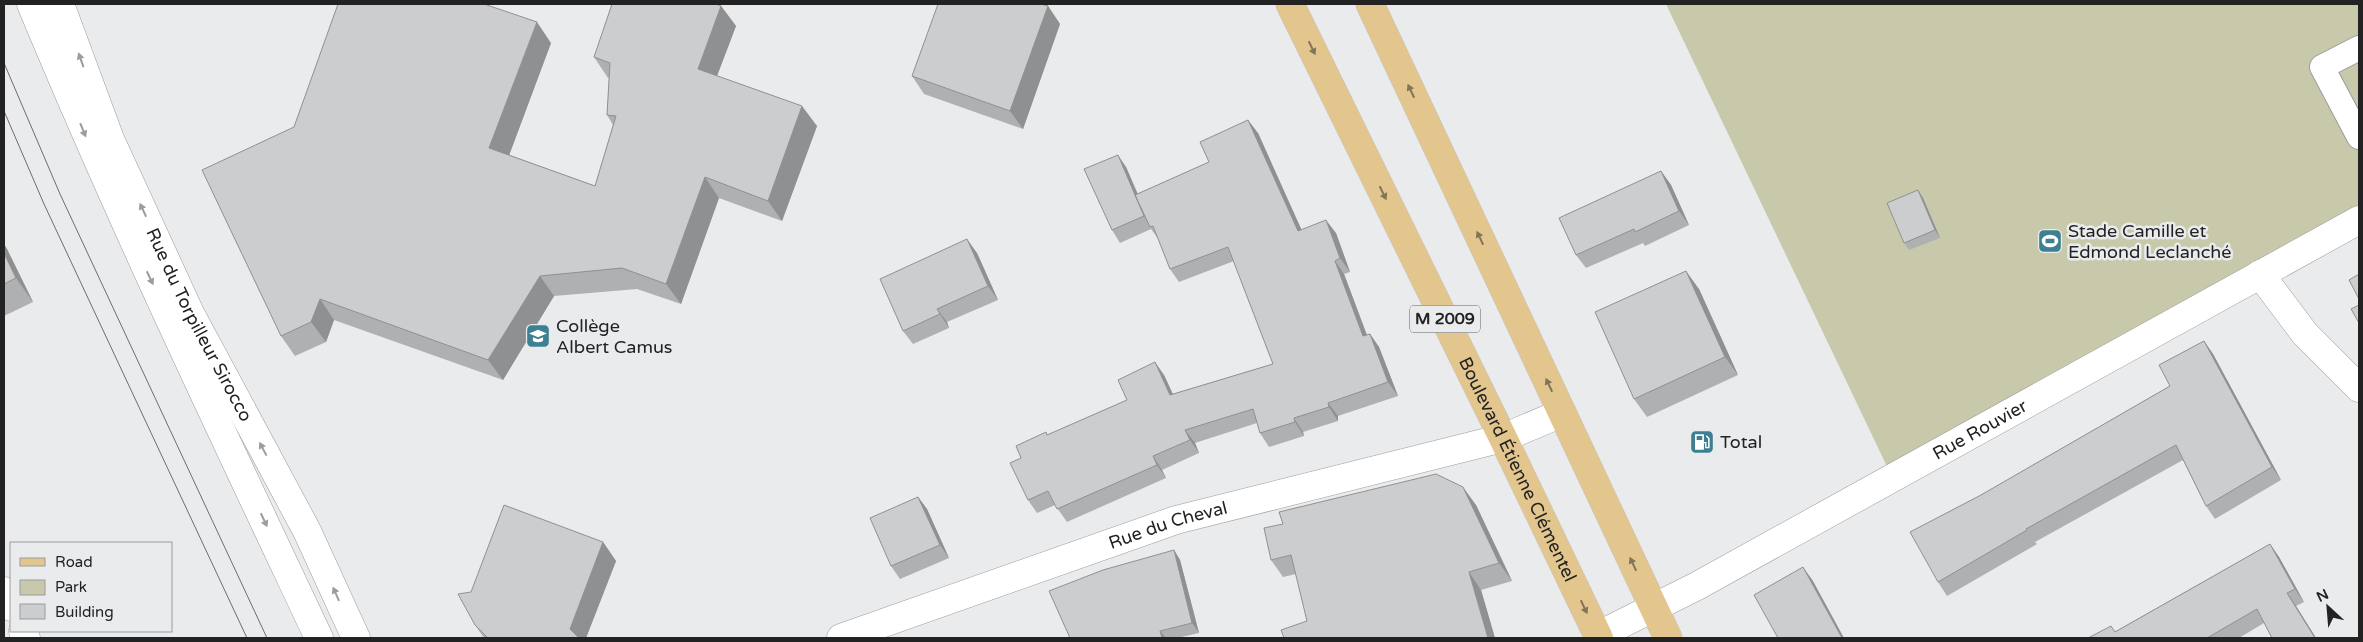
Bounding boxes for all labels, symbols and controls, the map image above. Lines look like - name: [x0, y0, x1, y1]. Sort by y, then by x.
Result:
- one-way arrow: [1308, 40, 1316, 55]
- one-way arrow: [77, 52, 85, 67]
- one-way arrow: [1407, 84, 1415, 98]
- one-way arrow: [80, 123, 88, 137]
- one-way arrow: [1380, 186, 1388, 200]
- one-way arrow: [138, 203, 146, 217]
- place label: Stade Camille et Edmond Leclanché: [2068, 220, 2232, 263]
- street label: Rue du Torpilleur Sirocco: [141, 224, 257, 425]
- sports icon: Stade Camille et Edmond Leclanché: [2037, 228, 2063, 254]
- one-way arrow: [1476, 231, 1484, 245]
- one-way arrow: [146, 271, 154, 285]
- road number: M 2009: [1410, 306, 1480, 332]
- place label: Collège Albert Camus: [556, 315, 672, 358]
- school or university icon: Collège Albert Camus: [525, 323, 551, 349]
- street label: Boulevard Étienne Clémentel: [1454, 353, 1581, 585]
- one-way arrow: [1545, 378, 1553, 393]
- street label: Rue Rouvier: [1929, 395, 2031, 465]
- fuel station icon: Total: [1689, 429, 1715, 455]
- place label: Total: [1720, 431, 1762, 453]
- one-way arrow: [259, 441, 267, 456]
- street label: Rue du Cheval: [1106, 497, 1230, 554]
- one-way arrow: [260, 513, 268, 527]
- legend: [10, 542, 172, 632]
- text: Road: [55, 553, 93, 571]
- one-way arrow: [1628, 557, 1636, 571]
- text: Park: [55, 578, 87, 596]
- north arrow: [2303, 582, 2353, 632]
- text: N: [2314, 586, 2331, 606]
- one-way arrow: [331, 587, 339, 601]
- one-way arrow: [1580, 600, 1588, 614]
- text: Building: [55, 603, 114, 621]

